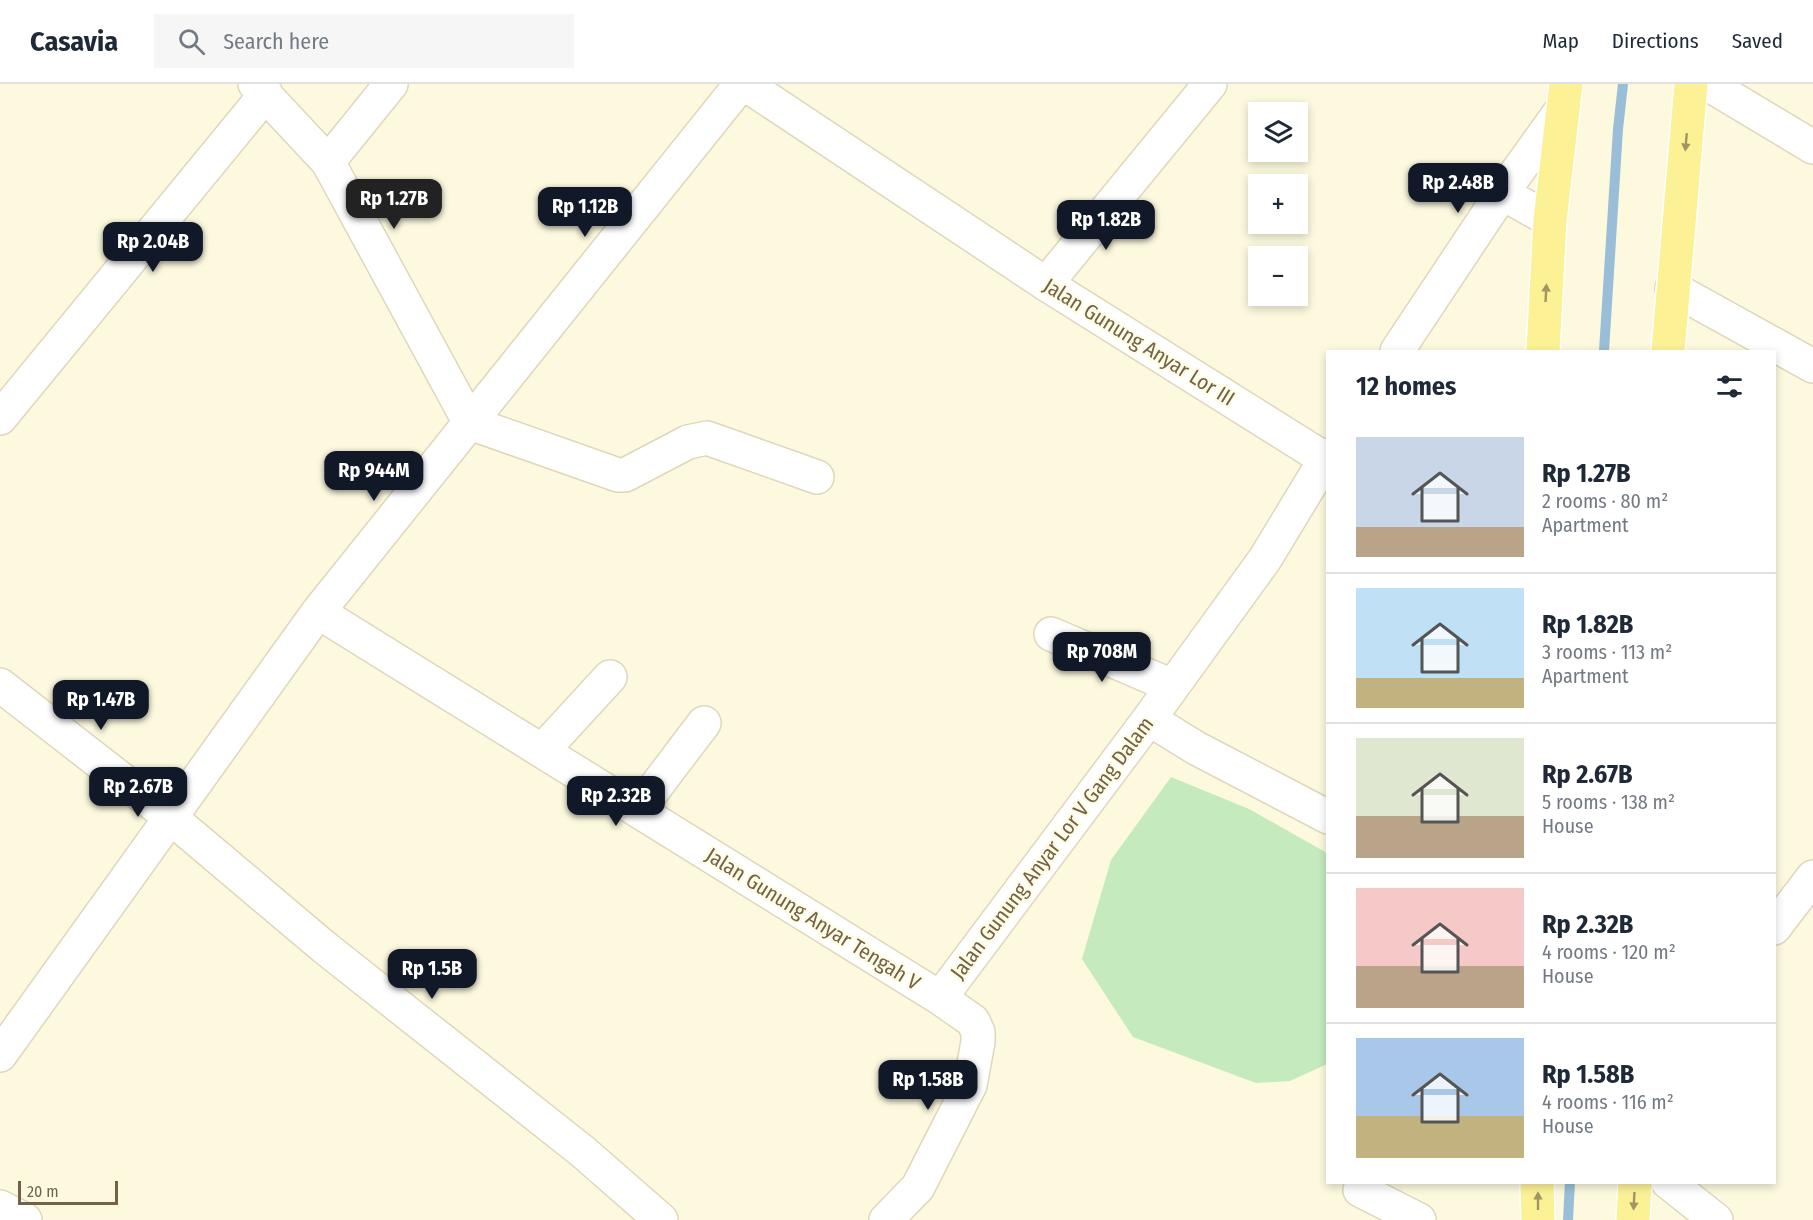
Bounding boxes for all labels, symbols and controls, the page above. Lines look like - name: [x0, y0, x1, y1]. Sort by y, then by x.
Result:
- search box: [154, 14, 574, 68]
- text: Casavia: [30, 25, 118, 58]
- icon: search: [175, 25, 208, 58]
- text: Search here: [223, 28, 329, 55]
- text: Map: [1542, 28, 1579, 54]
- text: Directions: [1612, 28, 1699, 54]
- text: Saved: [1732, 28, 1783, 54]
- map controls: [1248, 102, 1308, 306]
- button: layers: [1248, 102, 1308, 162]
- one-way arrow: [1681, 133, 1691, 152]
- pin: Rp 2.48B: [1396, 163, 1520, 214]
- text: Rp 2.48B: [1422, 170, 1494, 194]
- button: +: [1248, 174, 1308, 234]
- pin: Rp 1.27B: [332, 179, 456, 230]
- text: Rp 1.27B: [360, 186, 428, 210]
- pin: Rp 1.12B: [523, 187, 647, 238]
- text: Rp 1.12B: [552, 194, 618, 218]
- pin: Rp 1.82B: [1044, 200, 1168, 251]
- text: Rp 1.82B: [1071, 207, 1141, 231]
- pin: Rp 2.04B: [91, 222, 215, 273]
- text: Rp 2.04B: [117, 229, 189, 253]
- button: −: [1248, 246, 1308, 306]
- street label: Jalan Gunung Anyar Lor III: [1039, 272, 1239, 412]
- one-way arrow: [1542, 283, 1551, 302]
- icon: filters: [1713, 370, 1746, 403]
- text: 12 homes: [1356, 371, 1456, 402]
- pin: Rp 944M: [319, 451, 429, 502]
- text: Rp 944M: [338, 458, 410, 482]
- text: Rp 1.27B: [1542, 458, 1631, 489]
- icon: home: [1404, 461, 1476, 533]
- text: 2 rooms · 80 m²: [1542, 489, 1668, 513]
- text: Apartment: [1542, 513, 1629, 537]
- text: Rp 1.82B: [1542, 609, 1633, 640]
- icon: home: [1404, 612, 1476, 684]
- pin: Rp 708M: [1047, 632, 1157, 683]
- text: Rp 708M: [1067, 639, 1137, 663]
- text: 3 rooms · 113 m²: [1542, 640, 1672, 664]
- text: Apartment: [1542, 664, 1629, 688]
- pin: Rp 1.47B: [39, 680, 163, 731]
- text: Rp 1.47B: [67, 687, 135, 711]
- street label: Jalan Gunung Anyar Lor V Gang Dalam: [945, 712, 1159, 984]
- text: Rp 2.67B: [1542, 759, 1633, 790]
- icon: home: [1404, 762, 1476, 834]
- pin: Rp 2.67B: [76, 767, 200, 818]
- text: Rp 2.67B: [103, 774, 173, 798]
- pin: Rp 2.32B: [554, 776, 678, 827]
- text: Rp 2.32B: [581, 783, 651, 807]
- text: 5 rooms · 138 m²: [1542, 790, 1675, 814]
- text: House: [1542, 814, 1594, 838]
- street label: Jalan Gunung Anyar Tengah V: [701, 842, 926, 996]
- text: Rp 2.32B: [1542, 909, 1633, 940]
- icon: home: [1404, 912, 1476, 984]
- text: 4 rooms · 120 m²: [1542, 940, 1676, 964]
- pin: Rp 1.5B: [377, 949, 487, 1000]
- text: Rp 1.5B: [402, 956, 462, 980]
- text: House: [1542, 964, 1594, 988]
- text: Rp 1.58B: [1542, 1059, 1634, 1090]
- pin: Rp 1.58B: [866, 1060, 990, 1111]
- icon: home: [1404, 1062, 1476, 1134]
- text: Rp 1.58B: [892, 1067, 964, 1091]
- text: 4 rooms · 116 m²: [1542, 1090, 1674, 1114]
- text: House: [1542, 1114, 1594, 1138]
- scale bar: [18, 1178, 118, 1206]
- text: 20 m: [27, 1182, 58, 1201]
- one-way arrow: [1533, 1191, 1542, 1210]
- one-way arrow: [1630, 1192, 1639, 1211]

